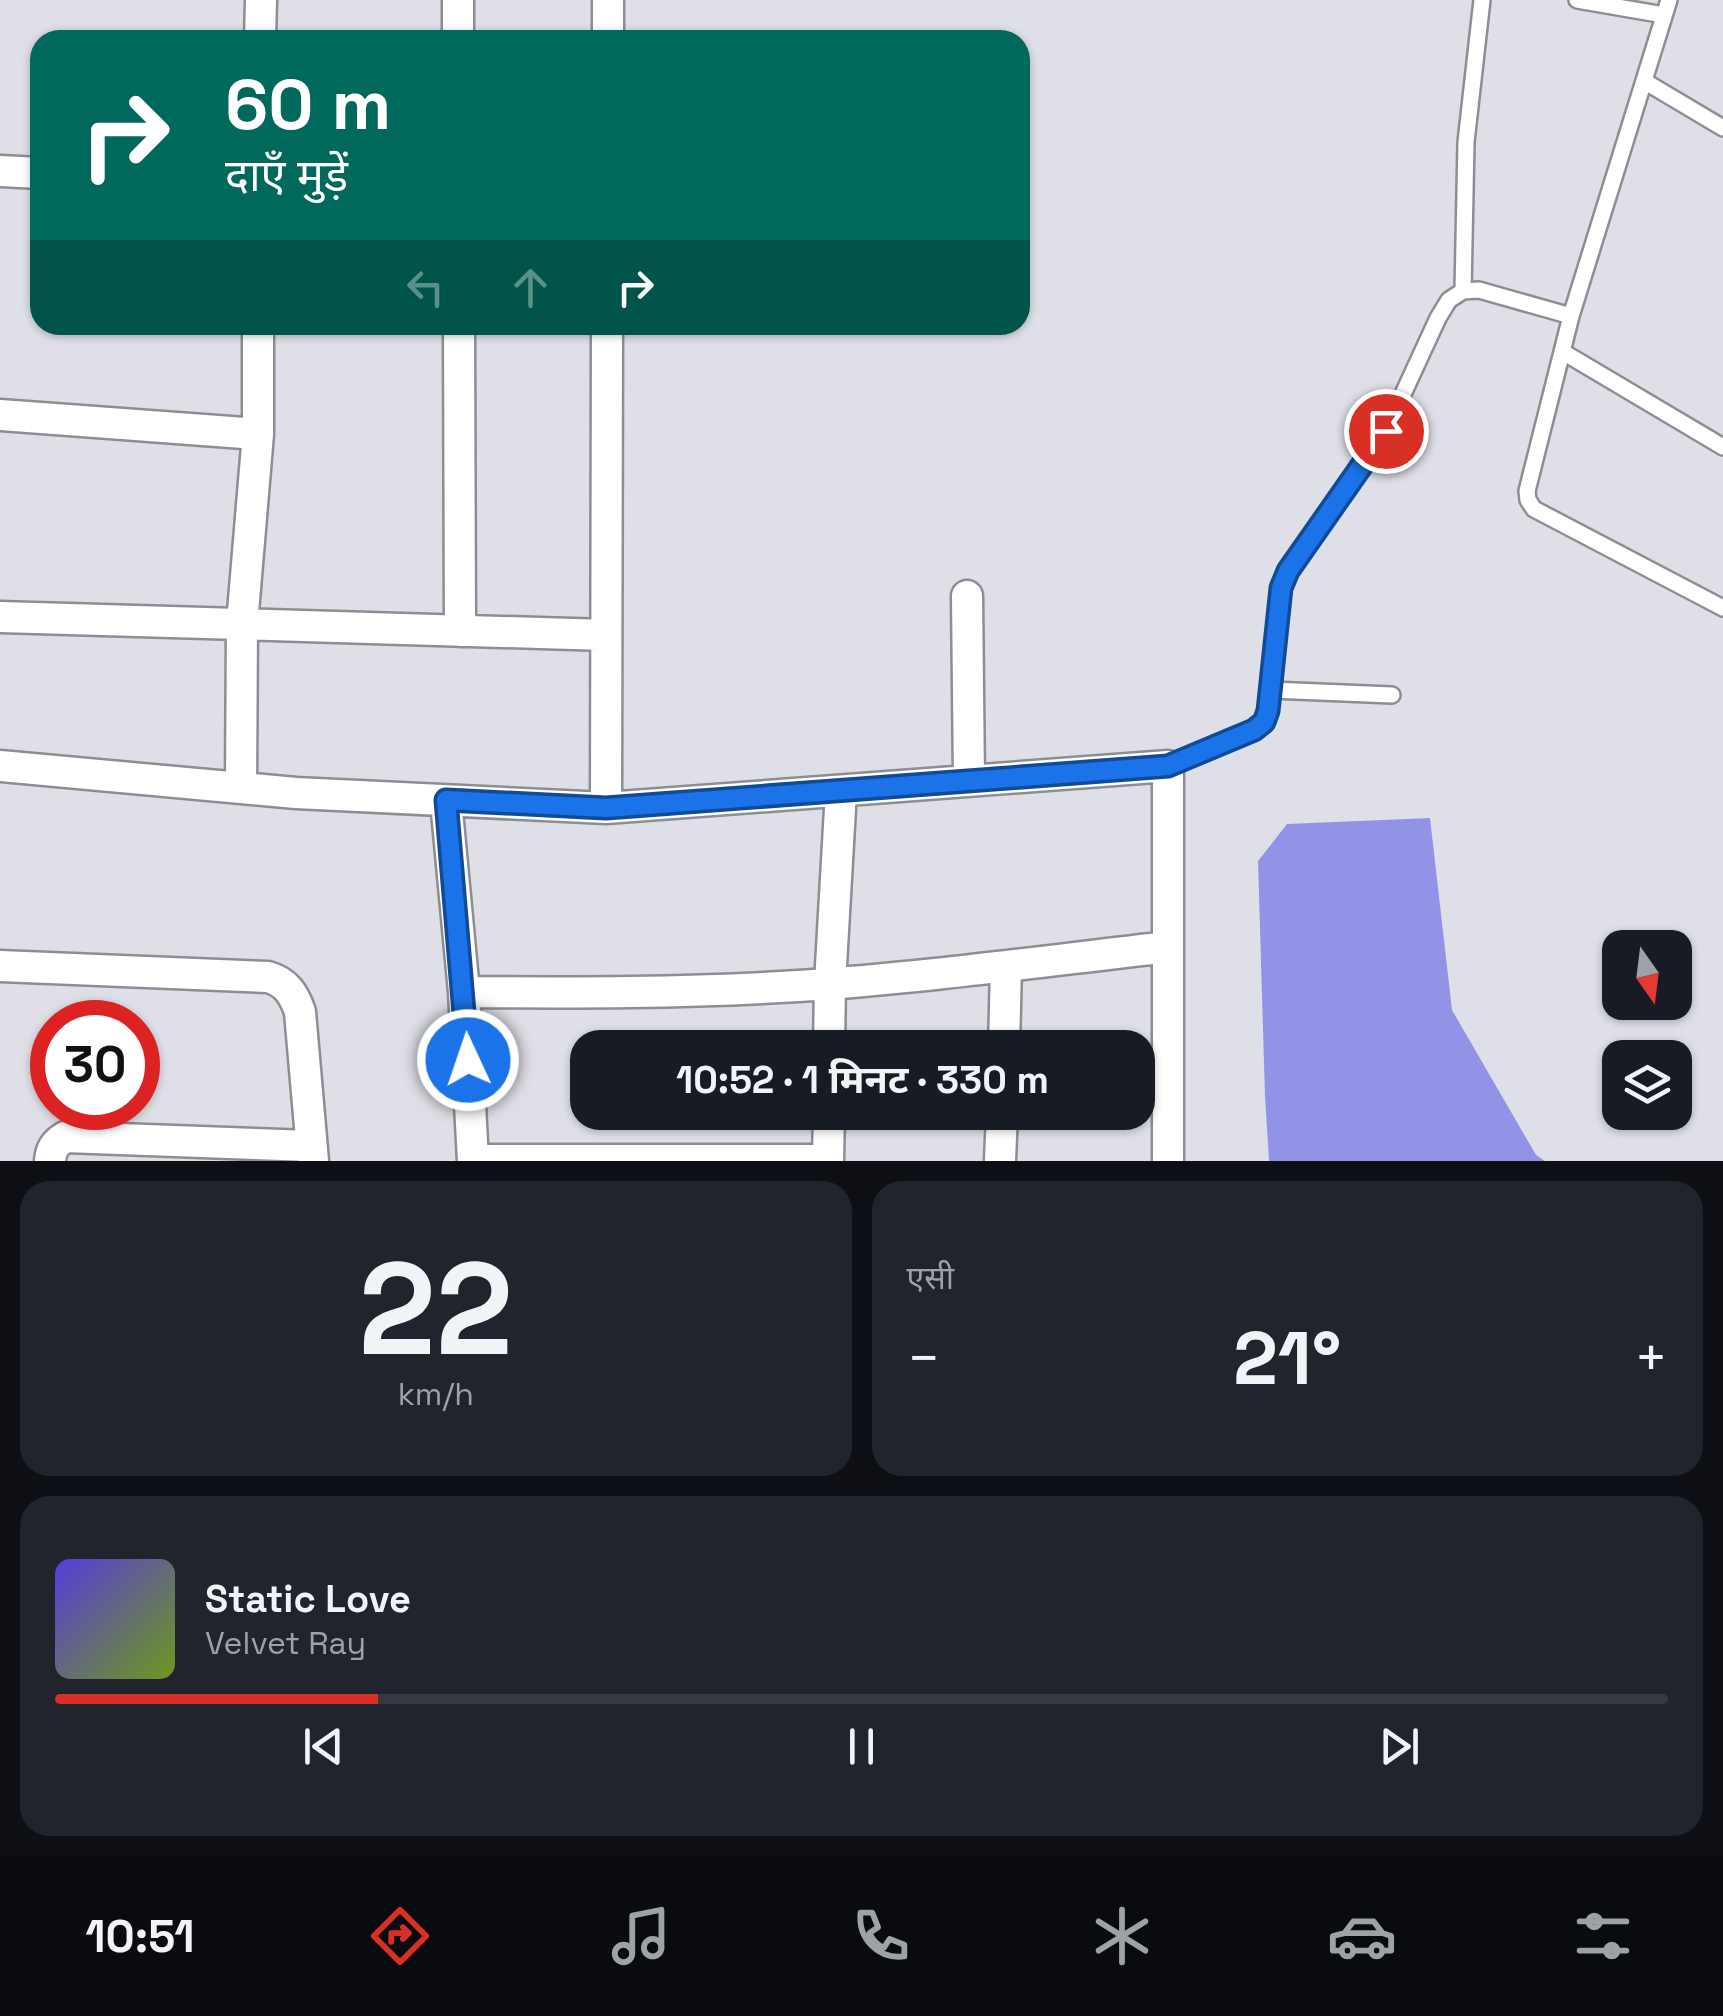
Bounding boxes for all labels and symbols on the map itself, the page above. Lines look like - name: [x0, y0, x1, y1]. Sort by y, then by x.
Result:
- pin: [1344, 389, 1429, 474]
- north arrow: [1602, 930, 1692, 1020]
- speed limit sign: 30: [30, 1000, 160, 1130]
- position arrow: [416, 1008, 520, 1112]

